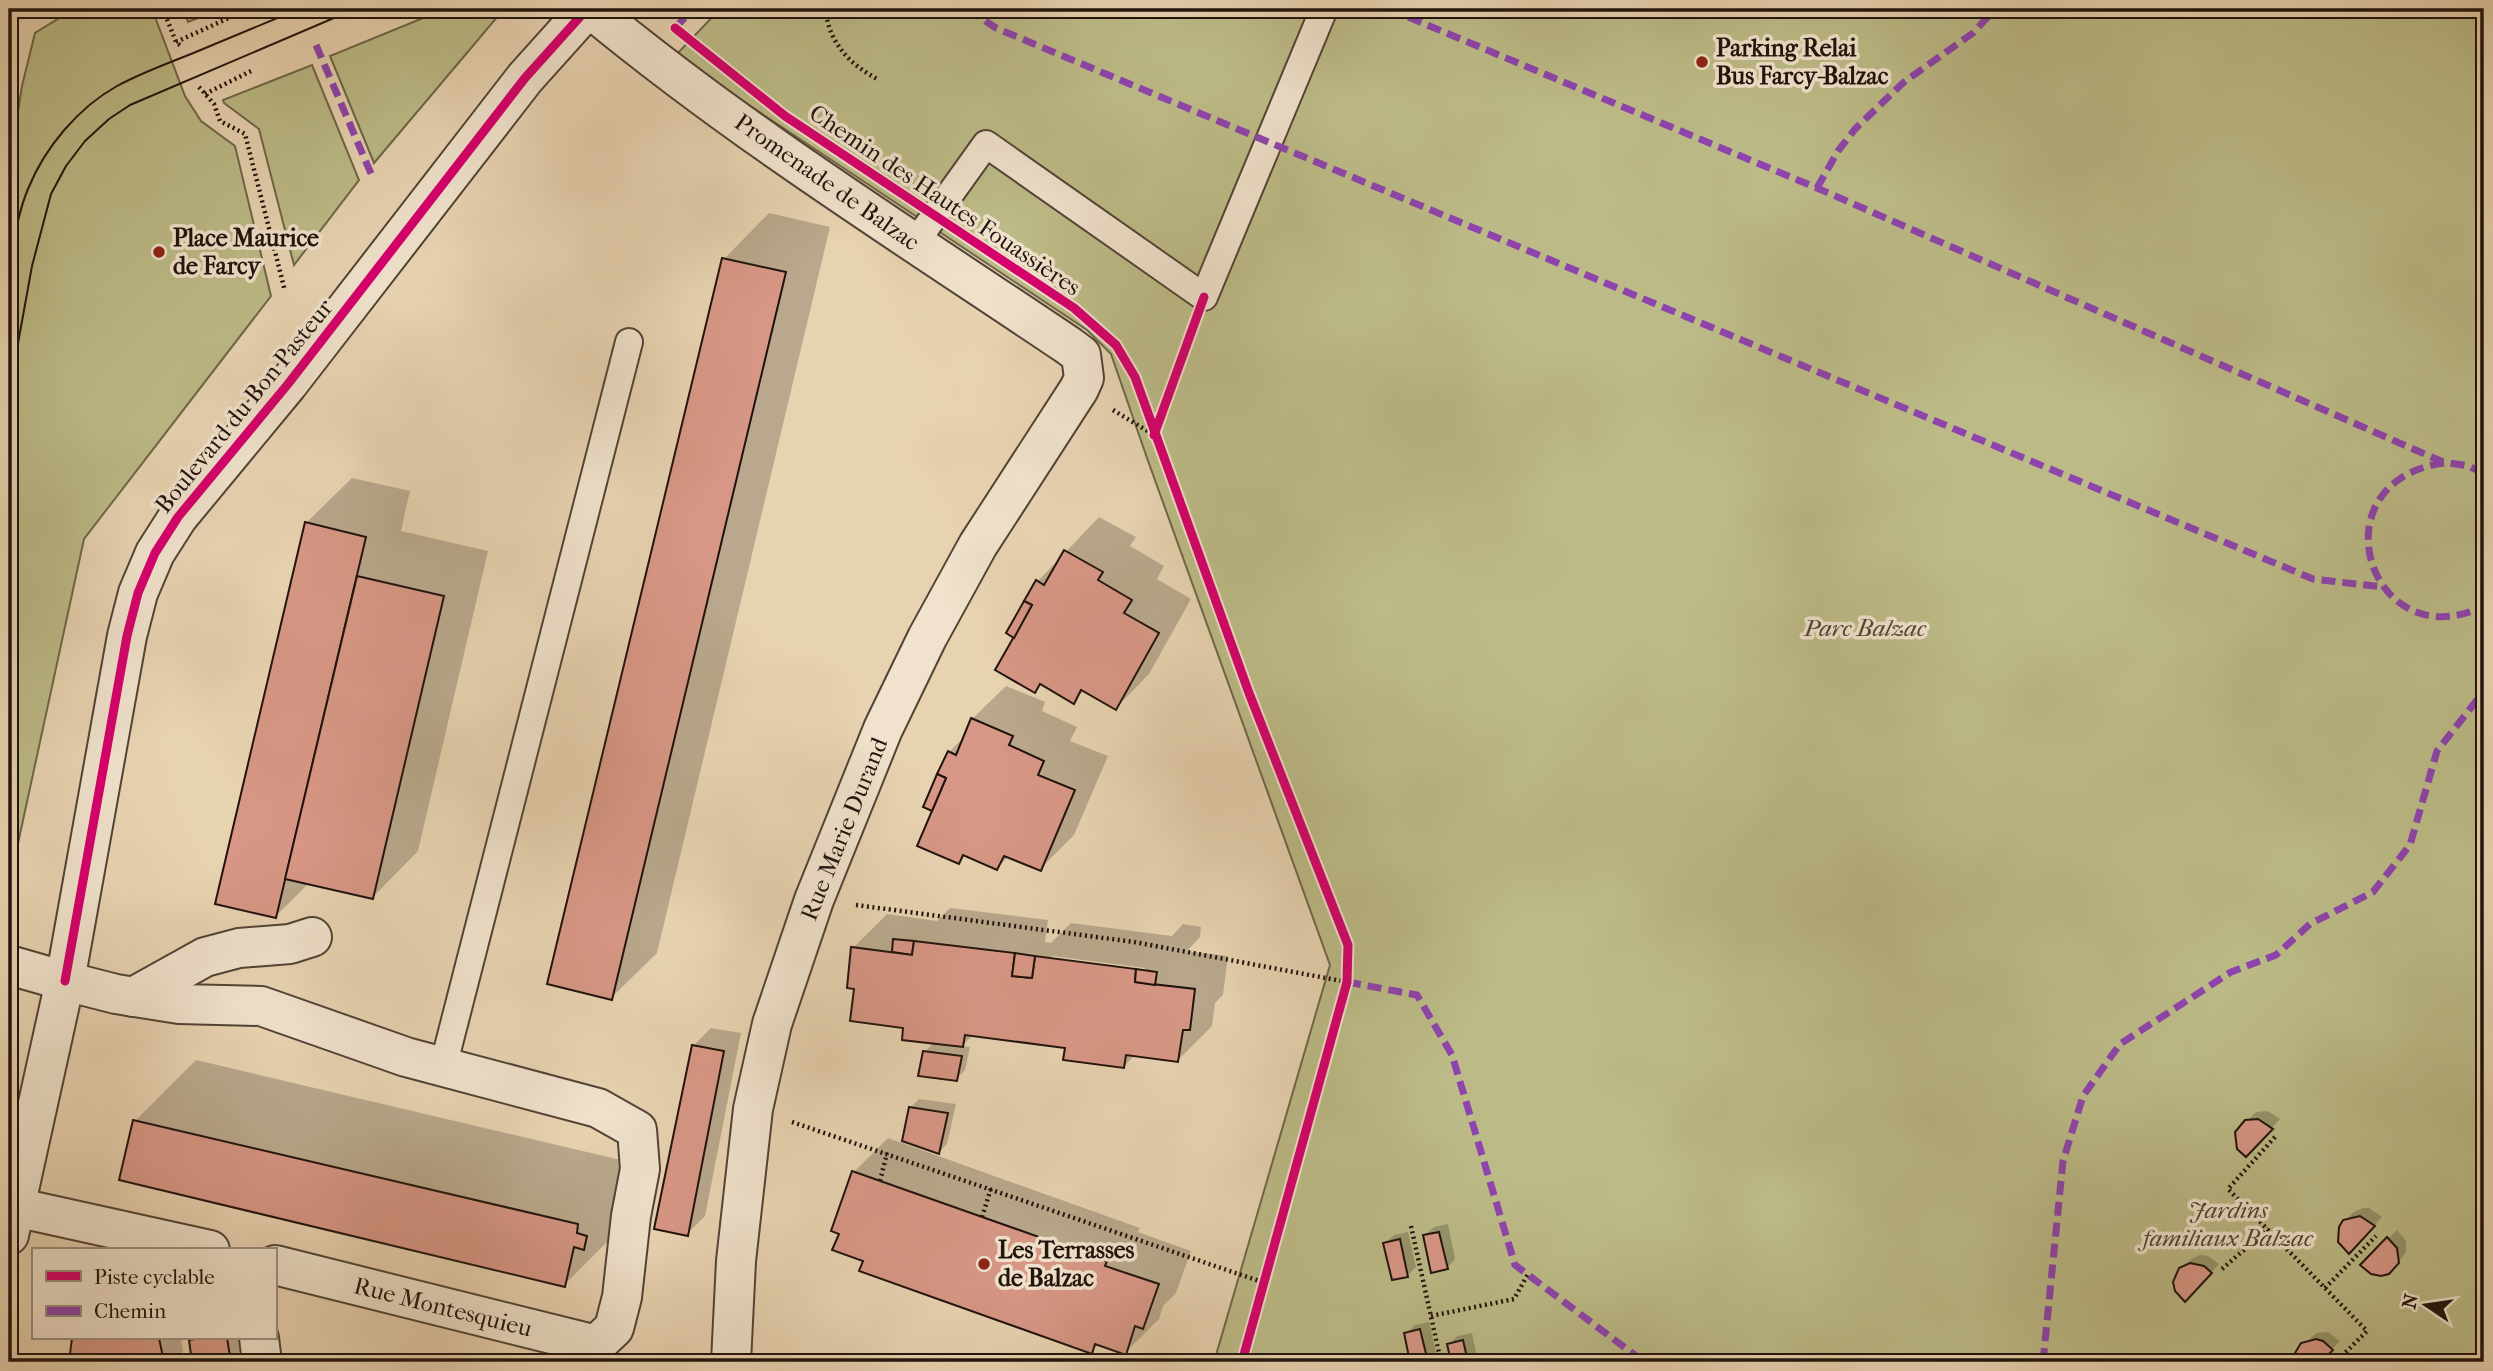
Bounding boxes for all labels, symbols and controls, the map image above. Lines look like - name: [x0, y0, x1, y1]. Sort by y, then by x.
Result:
- place label: Parking Relai Bus Farcy-Balzac: [1716, 34, 1889, 90]
- marker: Parking Relai Bus Farcy-Balzac: [1694, 54, 1710, 70]
- street label: Chemin des Hautes Fouassières: [804, 99, 1086, 301]
- street label: Promenade de Balzac: [729, 108, 925, 256]
- place label: Place Maurice de Farcy: [173, 224, 319, 280]
- marker: Place Maurice de Farcy: [151, 244, 167, 260]
- street label: Boulevard du Bon Pasteur: [149, 293, 339, 519]
- park label: Parc Balzac: [1803, 614, 1927, 642]
- street label: Rue Marie Durand: [795, 733, 894, 925]
- park label: Jardins familiaux Balzac: [2137, 1196, 2314, 1252]
- place label: Les Terrasses de Balzac: [998, 1236, 1135, 1292]
- legend: [32, 1248, 276, 1340]
- marker: Les Terrasses de Balzac: [976, 1256, 992, 1272]
- text: Piste cyclable: [94, 1265, 215, 1289]
- north arrow: [2392, 1270, 2462, 1340]
- street label: Rue Montesquieu: [351, 1271, 535, 1343]
- text: N: [2398, 1291, 2423, 1311]
- text: Chemin: [94, 1299, 166, 1323]

